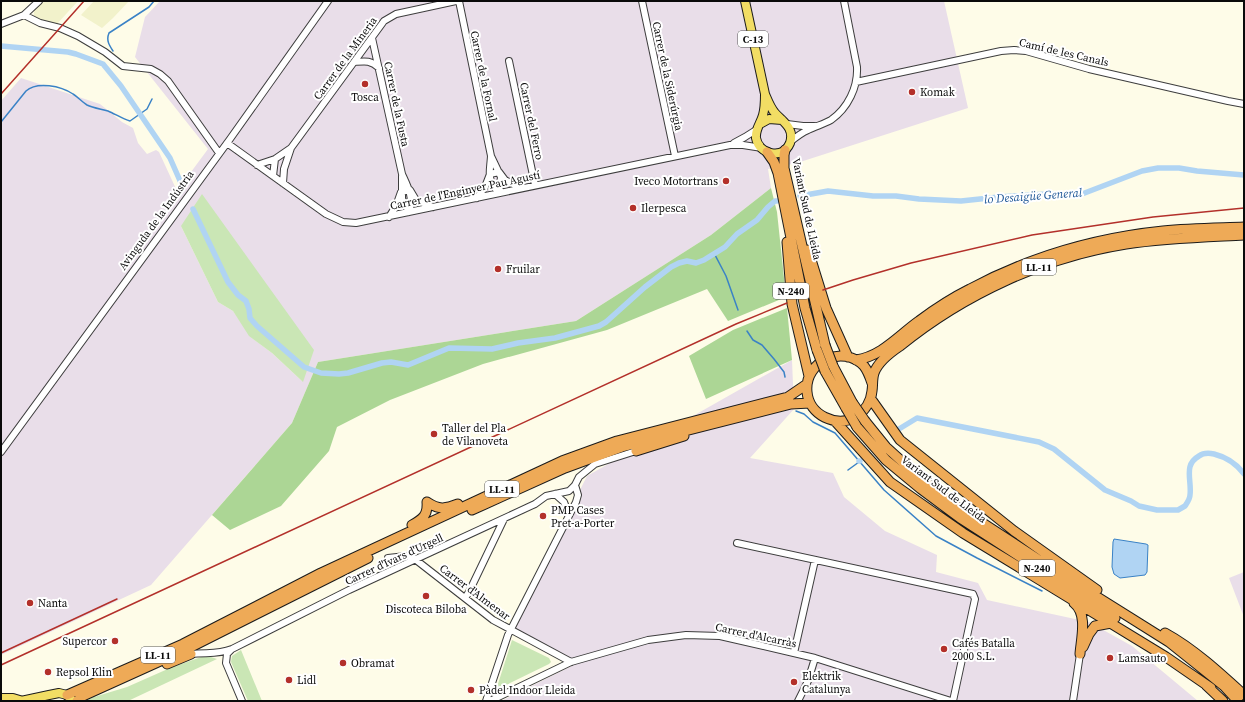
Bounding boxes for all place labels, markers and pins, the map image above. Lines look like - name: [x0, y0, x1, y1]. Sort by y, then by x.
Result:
- marker: Tosca: [360, 79, 370, 89]
- place label: Komak: [920, 85, 956, 100]
- marker: Komak: [907, 87, 917, 97]
- place label: Tosca: [351, 90, 379, 105]
- place label: Iveco Motortrans: [634, 174, 718, 189]
- marker: Iveco Motortrans: [721, 176, 731, 186]
- place label: Ilerpesca: [641, 201, 687, 216]
- marker: Ilerpesca: [628, 203, 638, 213]
- place label: Fruilar: [506, 262, 540, 277]
- marker: Fruilar: [493, 264, 503, 274]
- place label: Taller del Pla de Vilanoveta: [442, 421, 508, 449]
- marker: Taller del Pla de Vilanoveta: [429, 429, 439, 439]
- place label: PMP Cases Pret-a-Porter: [551, 503, 615, 531]
- marker: PMP Cases Pret-a-Porter: [538, 511, 548, 521]
- marker: Discoteca Biloba: [421, 591, 431, 601]
- place label: Nanta: [38, 596, 68, 611]
- marker: Nanta: [25, 598, 35, 608]
- place label: Discoteca Biloba: [385, 602, 467, 617]
- place label: Supercor: [63, 634, 107, 649]
- marker: Supercor: [110, 636, 120, 646]
- place label: Cafés Batalla 2000 S.L.: [952, 636, 1015, 664]
- marker: Cafés Batalla 2000 S.L.: [939, 644, 949, 654]
- place label: Lamsauto: [1118, 651, 1166, 666]
- marker: Lamsauto: [1105, 653, 1115, 663]
- place label: Obramat: [351, 656, 395, 671]
- marker: Obramat: [338, 658, 348, 668]
- place label: Repsol Klin: [56, 665, 112, 680]
- marker: Repsol Klin: [43, 667, 53, 677]
- place label: Elektrik Catalunya: [802, 669, 851, 697]
- place label: Lidl: [297, 673, 316, 688]
- marker: Lidl: [284, 675, 294, 685]
- marker: Elektrik Catalunya: [789, 677, 799, 687]
- place label: Pàdel Indoor Lleida: [479, 683, 576, 698]
- marker: Pàdel Indoor Lleida: [466, 685, 476, 695]

